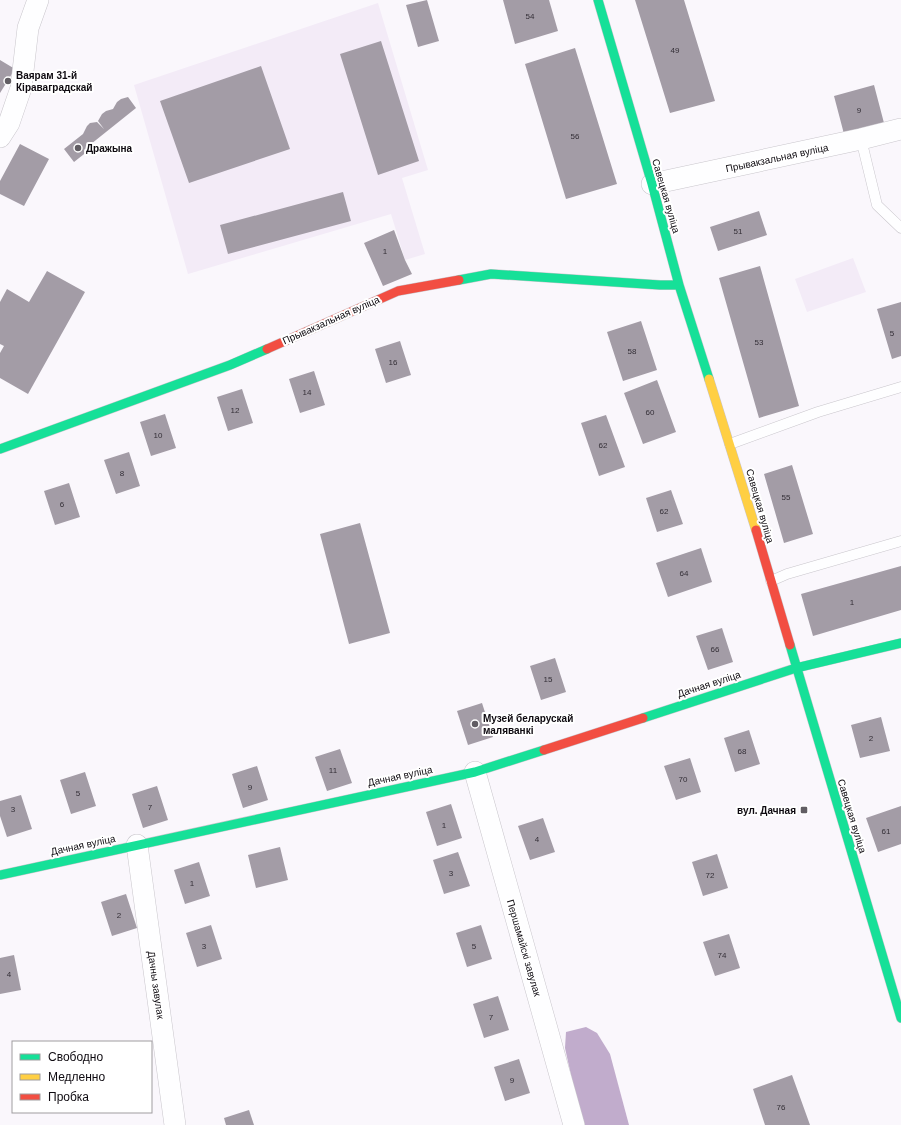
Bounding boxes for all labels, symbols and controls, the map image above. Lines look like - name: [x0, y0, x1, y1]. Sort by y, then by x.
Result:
- house number: 54: [526, 12, 535, 21]
- house number: 49: [671, 46, 680, 55]
- place label: Ваярам 31-й Кіраваградскай: [16, 70, 92, 93]
- marker: Ваярам 31-й Кіраваградскай: [3, 76, 13, 86]
- house number: 9: [857, 106, 862, 115]
- house number: 56: [571, 132, 580, 141]
- street label: Прывакзальная вуліца: [725, 142, 830, 174]
- marker: Дражына: [73, 143, 83, 153]
- place label: Дражына: [86, 143, 132, 154]
- street label: Савецкая вуліца: [650, 157, 682, 235]
- house number: 51: [734, 227, 743, 236]
- house number: 1: [383, 247, 388, 256]
- street label: Прывакзальная вуліца: [281, 293, 382, 346]
- house number: 5: [890, 329, 895, 338]
- house number: 53: [755, 338, 764, 347]
- house number: 58: [628, 347, 637, 356]
- house number: 16: [389, 358, 398, 367]
- house number: 14: [303, 388, 312, 397]
- house number: 12: [231, 406, 240, 415]
- house number: 60: [646, 408, 655, 417]
- house number: 10: [154, 431, 163, 440]
- house number: 62: [599, 441, 608, 450]
- street label: Савецкая вуліца: [744, 467, 776, 545]
- house number: 8: [120, 469, 125, 478]
- house number: 55: [782, 493, 791, 502]
- house number: 6: [60, 500, 65, 509]
- house number: 62: [660, 507, 669, 516]
- house number: 64: [680, 569, 689, 578]
- house number: 1: [850, 598, 855, 607]
- house number: 66: [711, 645, 720, 654]
- street label: Дачная вуліца: [676, 668, 742, 699]
- house number: 15: [544, 675, 553, 684]
- place label: Музей беларускай маляванкі: [483, 713, 573, 736]
- marker: Музей беларускай маляванкі: [470, 719, 480, 729]
- house number: 2: [869, 734, 874, 743]
- house number: 68: [738, 747, 747, 756]
- street label: Дачная вуліца: [367, 764, 434, 788]
- house number: 11: [329, 766, 338, 775]
- house number: 70: [679, 775, 688, 784]
- street label: Савецкая вуліца: [835, 778, 869, 855]
- house number: 9: [248, 783, 253, 792]
- house number: 5: [76, 789, 81, 798]
- house number: 7: [148, 803, 153, 812]
- house number: 3: [11, 805, 16, 814]
- place label: вул. Дачная: [737, 805, 796, 816]
- marker: вул. Дачная: [799, 805, 809, 815]
- house number: 1: [442, 821, 447, 830]
- house number: 61: [882, 827, 891, 836]
- street label: Дачная вуліца: [50, 833, 117, 857]
- house number: 4: [535, 835, 540, 844]
- house number: 3: [449, 869, 454, 878]
- house number: 72: [706, 871, 715, 880]
- house number: 1: [190, 879, 195, 888]
- street label: Першамайскі завулак: [505, 898, 543, 998]
- house number: 2: [117, 911, 122, 920]
- house number: 3: [202, 942, 207, 951]
- house number: 5: [472, 942, 477, 951]
- street label: Дачны завулак: [146, 950, 166, 1020]
- house number: 74: [718, 951, 727, 960]
- house number: 4: [7, 970, 12, 979]
- house number: 7: [489, 1013, 494, 1022]
- legend: [12, 1041, 152, 1113]
- text: Свободно: [48, 1050, 103, 1064]
- text: Медленно: [48, 1070, 105, 1084]
- house number: 9: [510, 1076, 515, 1085]
- text: Пробка: [48, 1090, 89, 1104]
- house number: 76: [777, 1103, 786, 1112]

